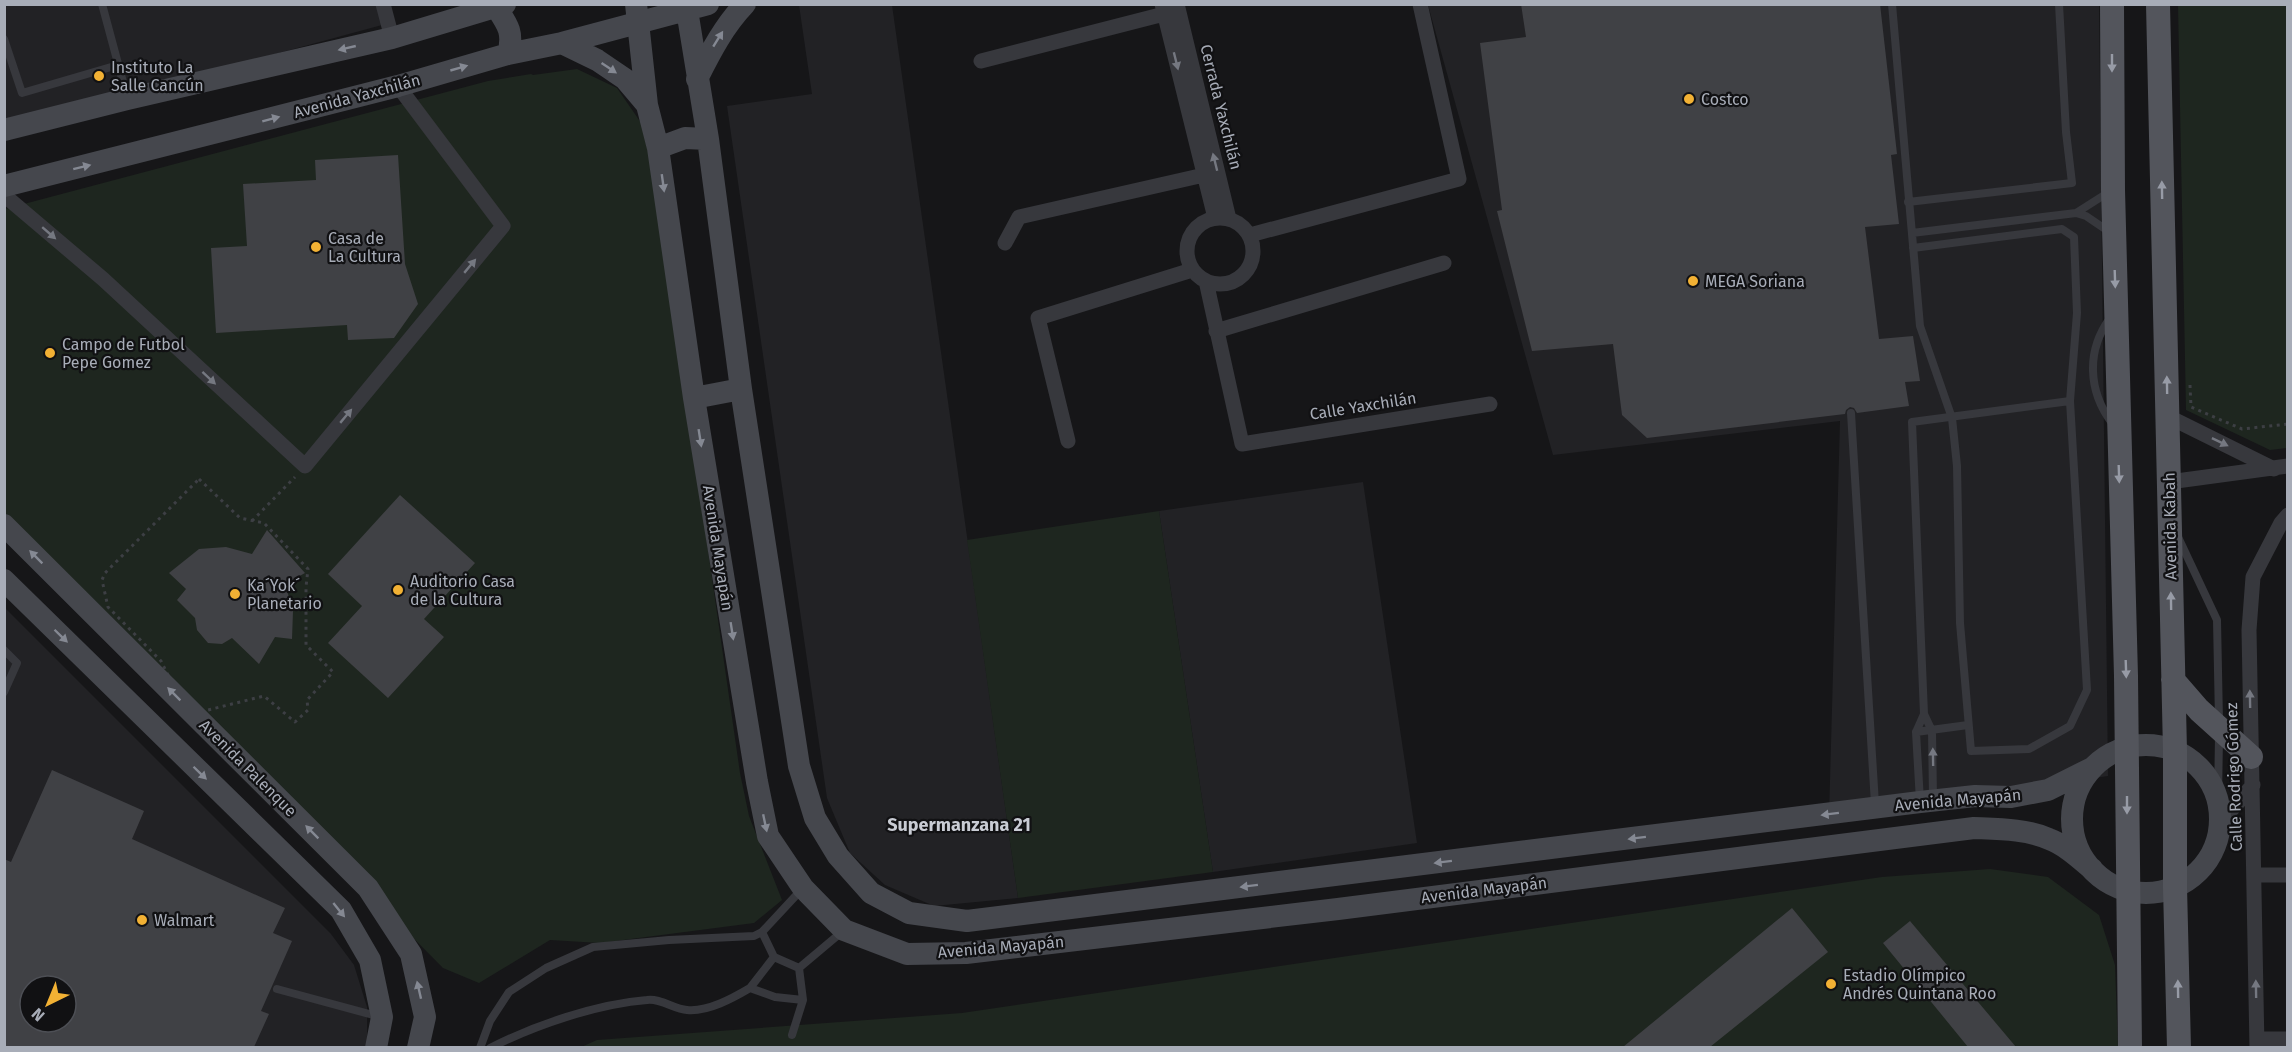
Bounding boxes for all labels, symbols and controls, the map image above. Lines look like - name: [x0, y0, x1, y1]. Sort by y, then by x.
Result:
- one-way arrow: [713, 31, 724, 47]
- street label: Cerrada Yaxchilán: [1196, 42, 1246, 172]
- one-way arrow: [338, 44, 356, 54]
- one-way arrow: [1171, 52, 1181, 70]
- one-way arrow: [2107, 53, 2117, 72]
- place label: Instituto La Salle Cancún: [111, 58, 204, 95]
- one-way arrow: [601, 62, 617, 73]
- one-way arrow: [450, 63, 468, 72]
- marker: Instituto La Salle Cancún: [92, 69, 106, 83]
- street label: Avenida Yaxchilán: [292, 70, 422, 122]
- place label: Costco: [1701, 90, 1749, 109]
- marker: Costco: [1682, 92, 1696, 106]
- one-way arrow: [261, 113, 280, 123]
- one-way arrow: [1210, 153, 1220, 171]
- one-way arrow: [72, 161, 91, 171]
- one-way arrow: [658, 174, 667, 193]
- one-way arrow: [2158, 180, 2167, 199]
- one-way arrow: [41, 226, 56, 239]
- place label: Casa de La Cultura: [328, 229, 401, 266]
- marker: Casa de La Cultura: [309, 240, 323, 254]
- one-way arrow: [463, 259, 476, 274]
- one-way arrow: [2110, 269, 2120, 288]
- place label: MEGA Soriana: [1705, 272, 1805, 291]
- marker: MEGA Soriana: [1686, 274, 1700, 288]
- place label: Campo de Futbol Pepe Gomez: [62, 335, 185, 372]
- marker: Campo de Futbol Pepe Gomez: [43, 346, 57, 360]
- one-way arrow: [201, 371, 216, 384]
- one-way arrow: [2162, 375, 2171, 394]
- street label: Calle Yaxchilán: [1308, 388, 1418, 424]
- one-way arrow: [339, 408, 352, 424]
- one-way arrow: [696, 429, 705, 448]
- one-way arrow: [2211, 437, 2228, 447]
- one-way arrow: [2115, 464, 2124, 483]
- street label: Avenida Kabah: [2160, 472, 2180, 580]
- street label: Avenida Mayapán: [699, 484, 737, 612]
- one-way arrow: [29, 549, 43, 564]
- place label: Auditorio Casa de la Cultura: [410, 572, 515, 609]
- place label: Ka´Yok´ Planetario: [247, 576, 322, 613]
- marker: Auditorio Casa de la Cultura: [391, 583, 405, 597]
- marker: Ka´Yok´ Planetario: [228, 587, 242, 601]
- one-way arrow: [2167, 591, 2176, 610]
- one-way arrow: [728, 621, 737, 640]
- one-way arrow: [54, 629, 69, 643]
- one-way arrow: [2121, 659, 2130, 678]
- one-way arrow: [167, 688, 181, 702]
- one-way arrow: [2246, 689, 2255, 708]
- street label: Calle Rodrigo Gómez: [2222, 702, 2246, 852]
- street label: Avenida Palenque: [196, 716, 300, 820]
- one-way arrow: [1928, 747, 1937, 766]
- one-way arrow: [193, 765, 207, 779]
- street label: Avenida Mayapán: [1894, 785, 2022, 815]
- one-way arrow: [2122, 796, 2132, 815]
- one-way arrow: [1820, 809, 1839, 819]
- one-way arrow: [761, 814, 771, 832]
- district label: Supermanzana 21: [887, 814, 1031, 836]
- one-way arrow: [305, 826, 319, 840]
- one-way arrow: [1627, 833, 1646, 843]
- one-way arrow: [1433, 857, 1452, 867]
- street label: Avenida Mayapán: [1420, 873, 1548, 907]
- one-way arrow: [1240, 881, 1259, 891]
- one-way arrow: [332, 902, 345, 918]
- place label: Walmart: [154, 911, 215, 930]
- marker: Walmart: [135, 913, 149, 927]
- street label: Avenida Mayapán: [937, 932, 1065, 962]
- place label: Estadio Olímpico Andrés Quintana Roo: [1843, 966, 1996, 1003]
- north arrow: [18, 974, 78, 1034]
- marker: Estadio Olímpico Andrés Quintana Roo: [1824, 977, 1838, 991]
- one-way arrow: [2173, 980, 2182, 999]
- one-way arrow: [2251, 980, 2261, 999]
- one-way arrow: [414, 981, 423, 1000]
- text: N: [28, 1004, 48, 1025]

